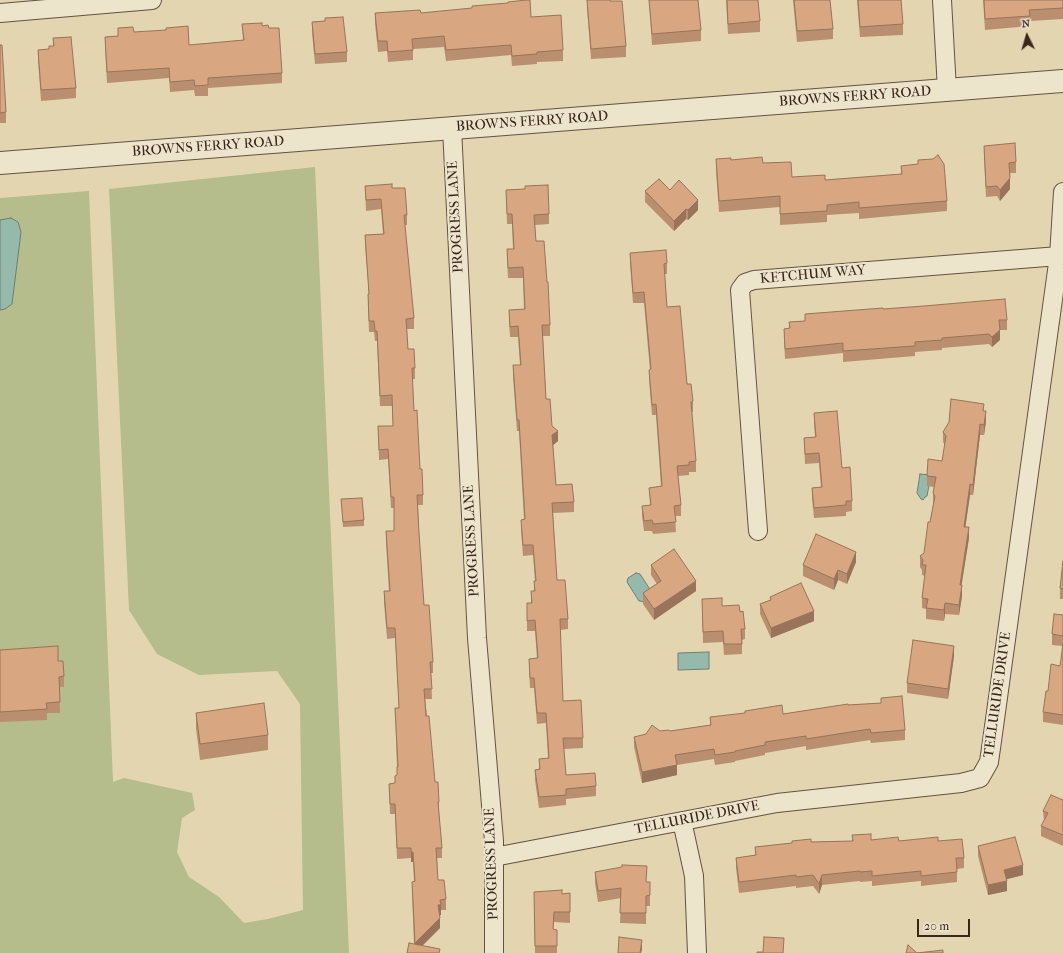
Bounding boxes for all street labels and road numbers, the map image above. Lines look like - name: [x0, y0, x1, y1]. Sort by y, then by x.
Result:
- street label: BROWNS FERRY ROAD: [778, 83, 932, 111]
- street label: BROWNS FERRY ROAD: [455, 108, 609, 136]
- street label: BROWNS FERRY ROAD: [131, 133, 285, 161]
- street label: PROGRESS LANE: [445, 161, 467, 273]
- street label: KETCHUM WAY: [759, 262, 867, 288]
- street label: PROGRESS LANE: [461, 485, 483, 597]
- street label: TELLURIDE DRIVE: [981, 631, 1015, 759]
- street label: TELLURIDE DRIVE: [633, 798, 761, 838]
- street label: PROGRESS LANE: [482, 808, 502, 920]

